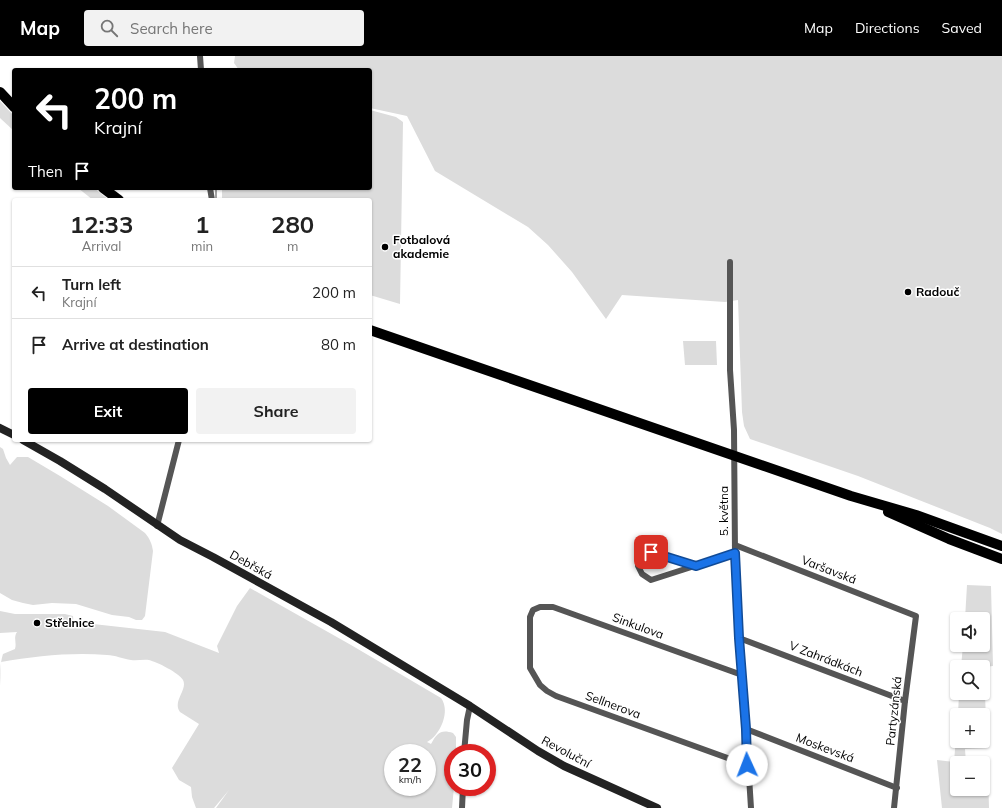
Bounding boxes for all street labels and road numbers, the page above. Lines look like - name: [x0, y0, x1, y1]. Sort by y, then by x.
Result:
- street label: 5. května: [716, 486, 731, 536]
- street label: Debřská: [227, 547, 275, 582]
- street label: Varšavská: [799, 552, 859, 587]
- street label: Sinkulova: [610, 609, 666, 642]
- street label: V Zahrádkách: [787, 638, 865, 679]
- street label: Partyzánská: [882, 675, 905, 746]
- street label: Sellnerova: [583, 688, 643, 721]
- street label: Moskevská: [794, 730, 856, 765]
- street label: Revoluční: [539, 732, 594, 771]

